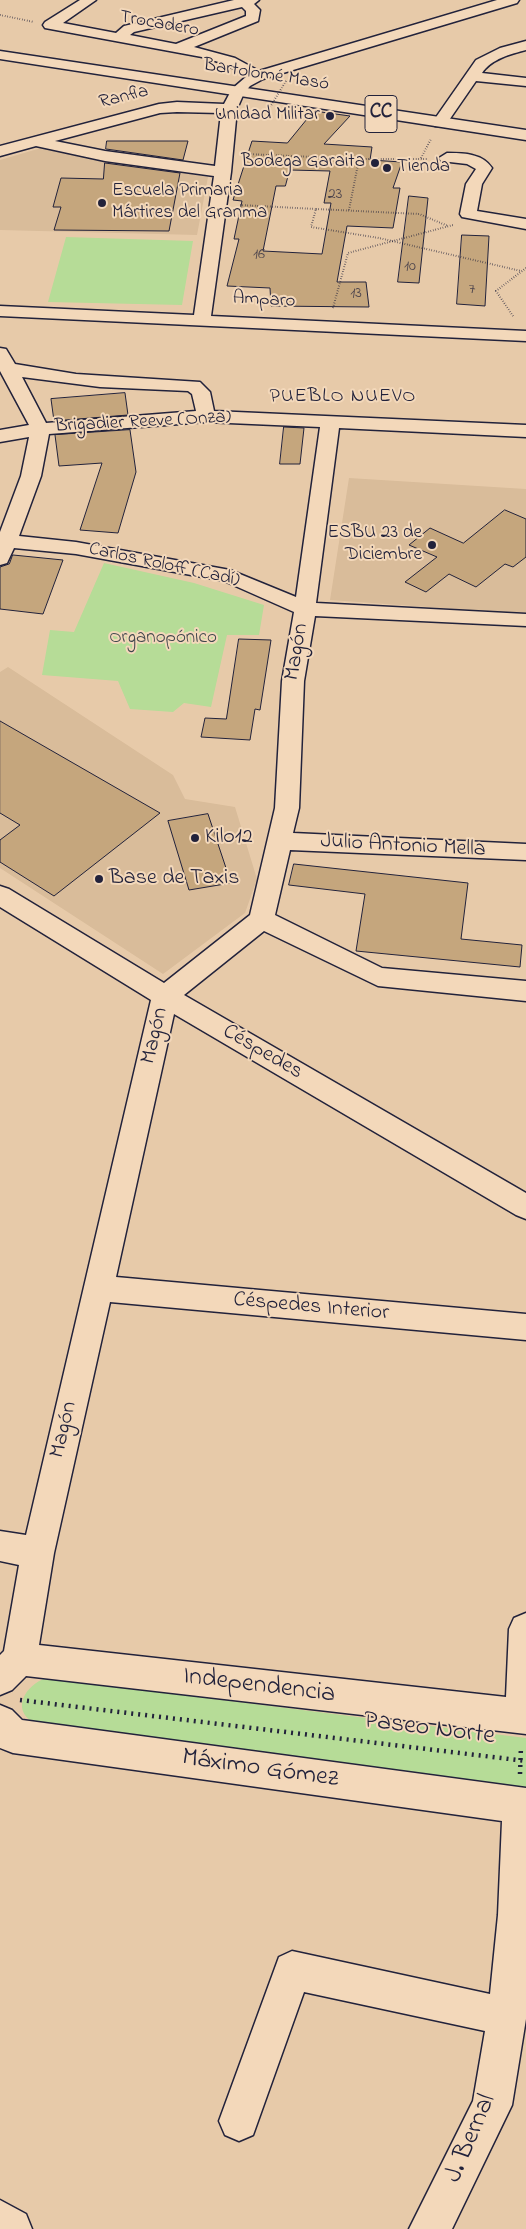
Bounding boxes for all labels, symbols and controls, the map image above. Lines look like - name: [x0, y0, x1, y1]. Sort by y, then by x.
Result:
- street label: Trocadero: [117, 7, 201, 43]
- street label: Bartolomé Masó: [201, 55, 331, 97]
- street label: Ranfla: [97, 81, 151, 115]
- road number: CC: [365, 96, 397, 132]
- place label: Unidad Militar: [215, 105, 320, 127]
- marker: Unidad Militar: [324, 110, 336, 122]
- place label: Bodega Garaita: [241, 152, 365, 174]
- marker: Bodega Garaita: [369, 157, 381, 169]
- place label: Tienda: [397, 157, 450, 179]
- marker: Tienda: [381, 162, 393, 174]
- place label: Escuela Primaria Mártires del Granma: [112, 181, 267, 225]
- house number: 23: [328, 185, 342, 205]
- marker: Escuela Primaria Mártires del Granma: [96, 197, 108, 209]
- house number: 16: [253, 245, 265, 265]
- house number: 10: [404, 257, 416, 277]
- house number: 7: [469, 280, 475, 300]
- house number: 13: [350, 284, 362, 304]
- street label: Amparo: [232, 288, 296, 314]
- district label: PUEBLO NUEVO: [268, 386, 418, 410]
- street label: Brigadier Reeve (Onza): [54, 407, 232, 439]
- place label: ESBU 23 de Diciembre: [328, 523, 422, 567]
- street label: Carlos Roloff (Cadí): [86, 539, 242, 593]
- marker: ESBU 23 de Diciembre: [426, 539, 438, 551]
- street label: Magón: [280, 622, 316, 682]
- park label: Organopónico: [109, 628, 217, 650]
- place label: Kilo12: [205, 825, 253, 851]
- street label: Julio Antonio Mella: [320, 829, 486, 865]
- marker: Kilo12: [189, 832, 201, 844]
- place label: Base de Taxis: [109, 866, 239, 892]
- marker: Base de Taxis: [93, 873, 105, 885]
- street label: Magón: [137, 1005, 175, 1067]
- street label: Céspedes: [217, 1019, 307, 1087]
- street label: Céspedes Interior: [232, 1288, 390, 1328]
- street label: Magón: [46, 1399, 84, 1461]
- street label: Independencia: [181, 1662, 337, 1712]
- street label: Paseo Norte: [362, 1706, 496, 1754]
- street label: Máximo Gómez: [180, 1744, 340, 1796]
- street label: J. Bernal: [439, 2090, 505, 2188]

